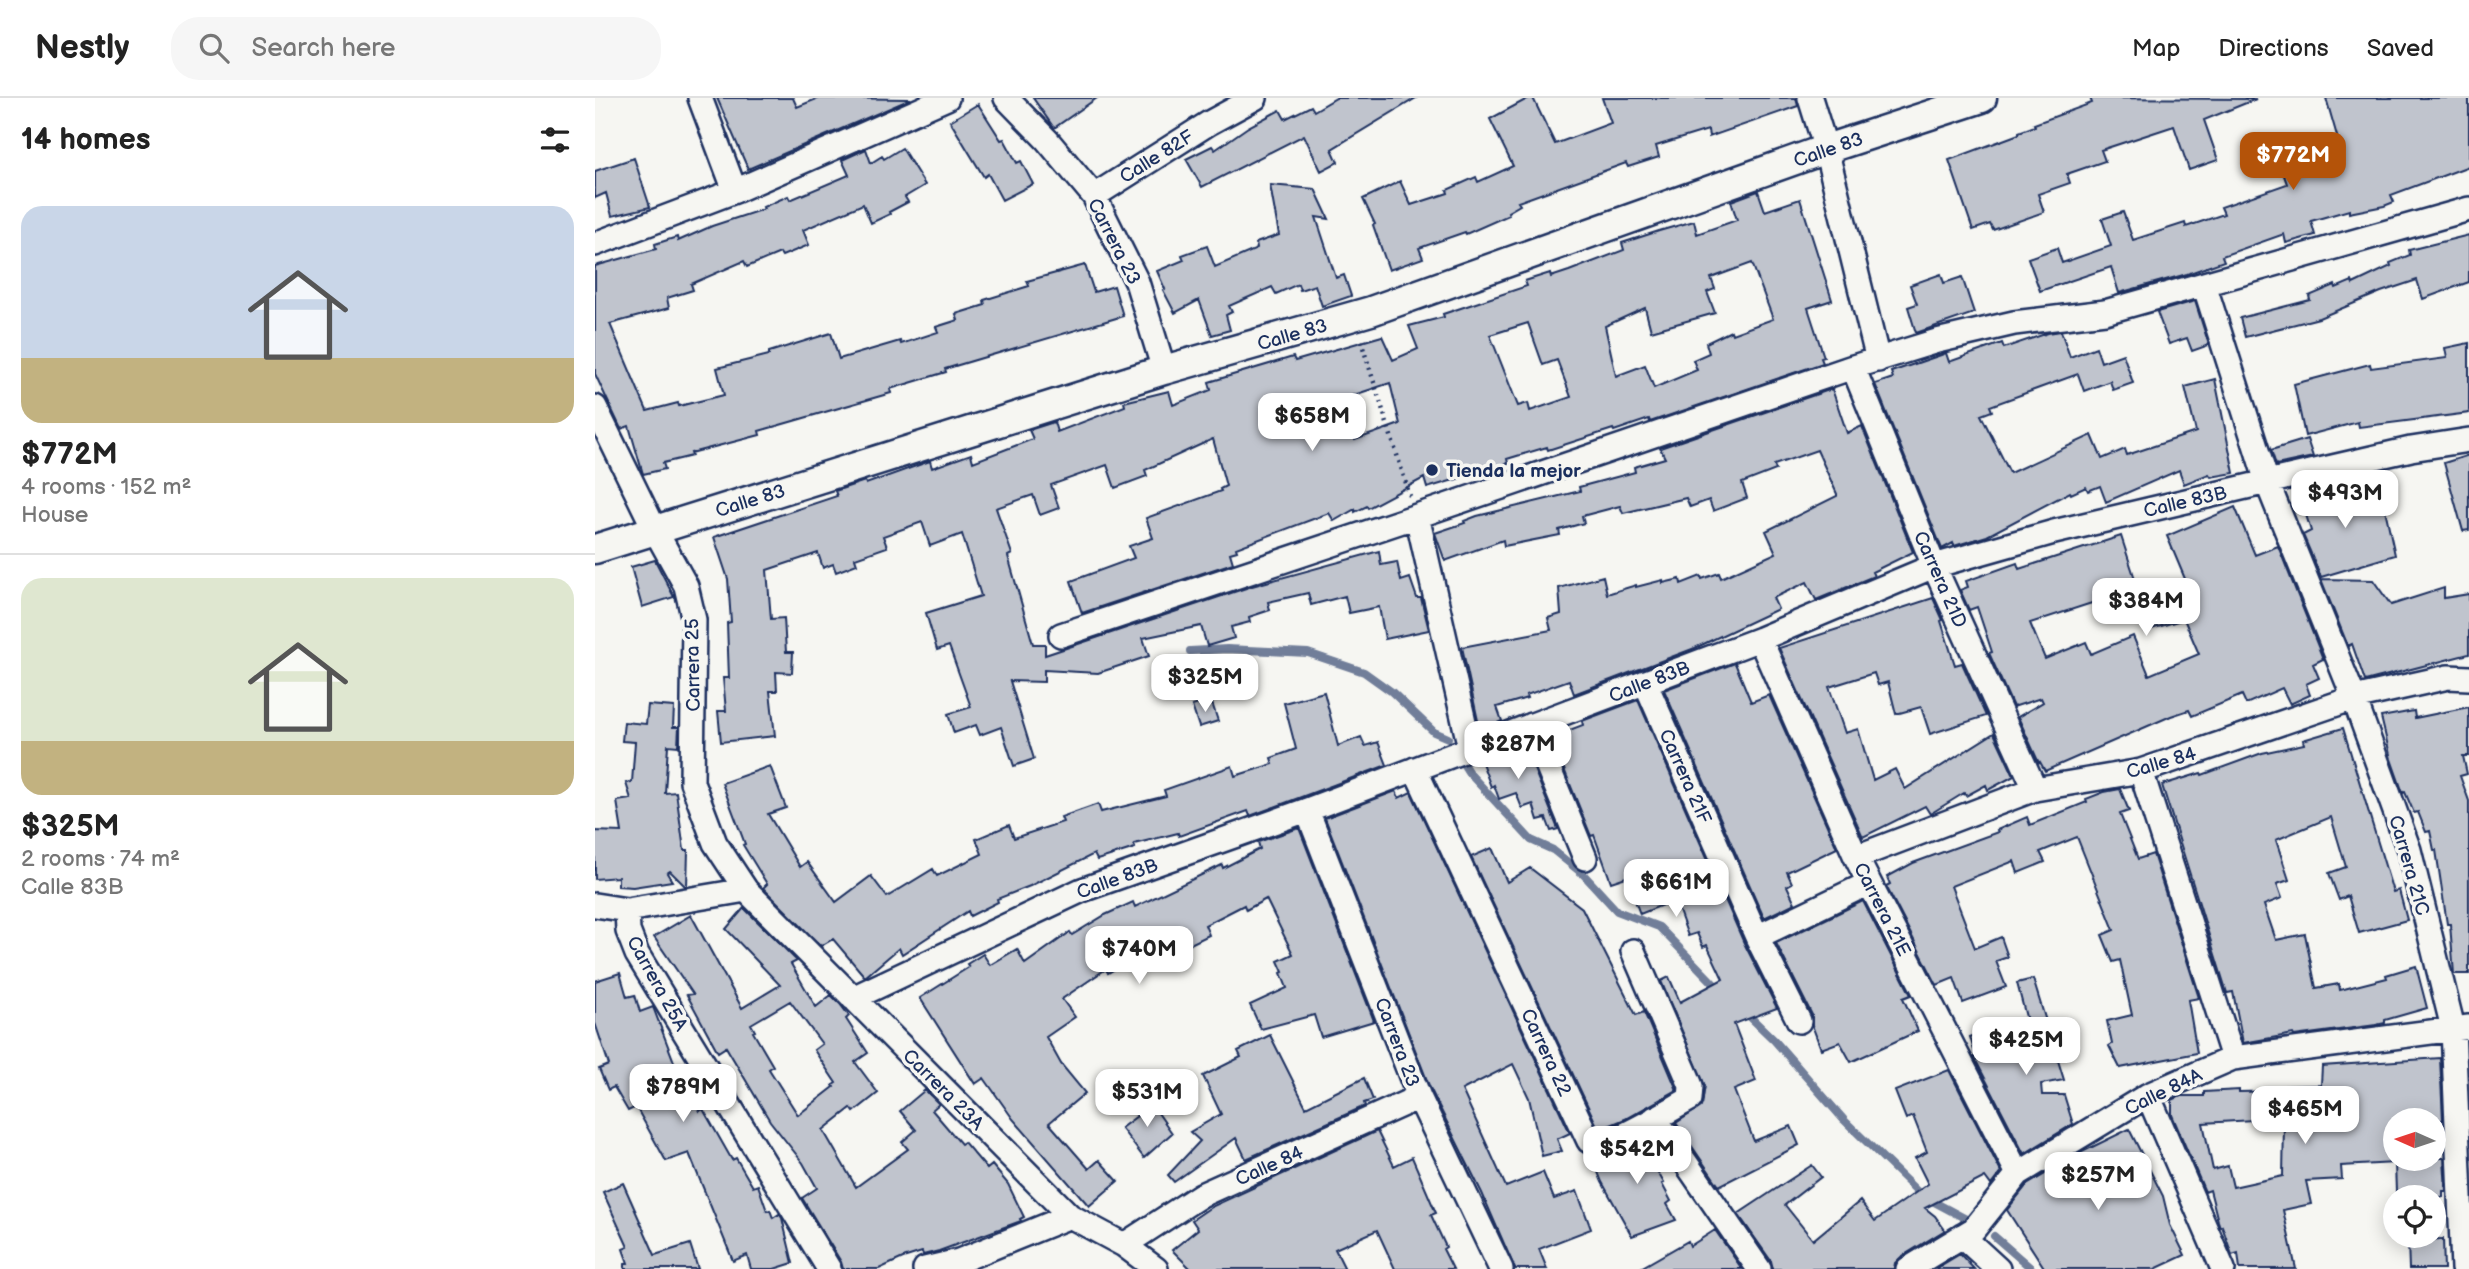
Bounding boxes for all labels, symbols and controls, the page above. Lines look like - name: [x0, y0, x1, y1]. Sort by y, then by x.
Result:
- search box: [171, 17, 661, 80]
- text: Nestly: [35, 28, 129, 68]
- icon: search: [195, 29, 233, 67]
- text: Search here: [251, 33, 395, 64]
- text: Map: [2132, 34, 2180, 63]
- text: Directions: [2218, 34, 2329, 63]
- text: Saved: [2367, 34, 2434, 63]
- icon: filters: [536, 121, 574, 159]
- text: 14 homes: [21, 122, 150, 158]
- street label: Calle 82F: [1116, 125, 1198, 189]
- street label: Calle 83: [1791, 128, 1866, 173]
- pin: $772M: [2244, 132, 2342, 192]
- text: $772M: [2256, 141, 2330, 169]
- street label: Carrera 23: [1082, 195, 1145, 289]
- icon: home: [235, 252, 361, 378]
- street label: Calle 83: [1255, 314, 1330, 356]
- pin: $658M: [1263, 394, 1361, 453]
- text: $658M: [1274, 402, 1350, 430]
- text: $772M: [21, 437, 118, 473]
- place label: Tienda la mejor: [1446, 460, 1581, 483]
- marker: Tienda la mejor: [1424, 462, 1440, 478]
- pin: $493M: [2296, 470, 2394, 530]
- text: 4 rooms · 152 m²: [21, 473, 191, 501]
- text: $493M: [2307, 479, 2383, 507]
- street label: Calle 83: [713, 480, 788, 523]
- street label: Calle 83B: [2141, 482, 2229, 523]
- text: House: [21, 501, 88, 529]
- street label: Carrera 21D: [1908, 528, 1971, 632]
- pin: $384M: [2097, 578, 2195, 638]
- text: $384M: [2108, 587, 2184, 615]
- street label: Carrera 25: [681, 618, 706, 712]
- icon: home: [235, 624, 361, 750]
- pin: $325M: [1156, 654, 1254, 714]
- street label: Calle 83B: [1606, 656, 1693, 708]
- text: $325M: [1167, 663, 1243, 691]
- pin: $287M: [1469, 722, 1567, 781]
- street label: Carrera 21F: [1654, 726, 1716, 828]
- text: $287M: [1480, 730, 1556, 758]
- street label: Calle 84: [2124, 742, 2199, 784]
- text: $325M: [21, 809, 119, 845]
- street label: Carrera 21C: [2383, 813, 2434, 918]
- text: 2 rooms · 74 m²: [21, 845, 180, 873]
- street label: Calle 83B: [1074, 854, 1161, 905]
- street label: Carrera 21E: [1848, 859, 1915, 960]
- pin: $661M: [1627, 860, 1725, 919]
- text: $661M: [1640, 868, 1712, 896]
- text: Calle 83B: [21, 873, 124, 901]
- pin: $740M: [1090, 926, 1188, 986]
- street label: Carrera 25A: [621, 932, 692, 1036]
- text: $740M: [1101, 935, 1177, 963]
- street label: Carrera 23: [1369, 995, 1424, 1090]
- street label: Carrera 22: [1515, 1005, 1576, 1101]
- pin: $425M: [1977, 1018, 2075, 1077]
- text: $425M: [1988, 1026, 2064, 1054]
- street label: Carrera 23A: [898, 1045, 989, 1136]
- street label: Calle 84A: [2121, 1064, 2206, 1121]
- pin: $789M: [634, 1065, 732, 1124]
- pin: $531M: [1098, 1070, 1196, 1129]
- text: $789M: [646, 1073, 720, 1101]
- text: $531M: [1111, 1078, 1183, 1106]
- pin: $465M: [2256, 1086, 2354, 1146]
- text: $465M: [2267, 1095, 2343, 1123]
- north arrow: [2383, 1108, 2447, 1171]
- map controls: [2383, 1108, 2446, 1248]
- pin: $542M: [1588, 1126, 1686, 1186]
- text: $542M: [1599, 1135, 1675, 1163]
- street label: Calle 84: [1232, 1141, 1307, 1191]
- pin: $257M: [2049, 1152, 2147, 1212]
- text: $257M: [2061, 1161, 2135, 1189]
- button: locate: [2383, 1185, 2446, 1248]

